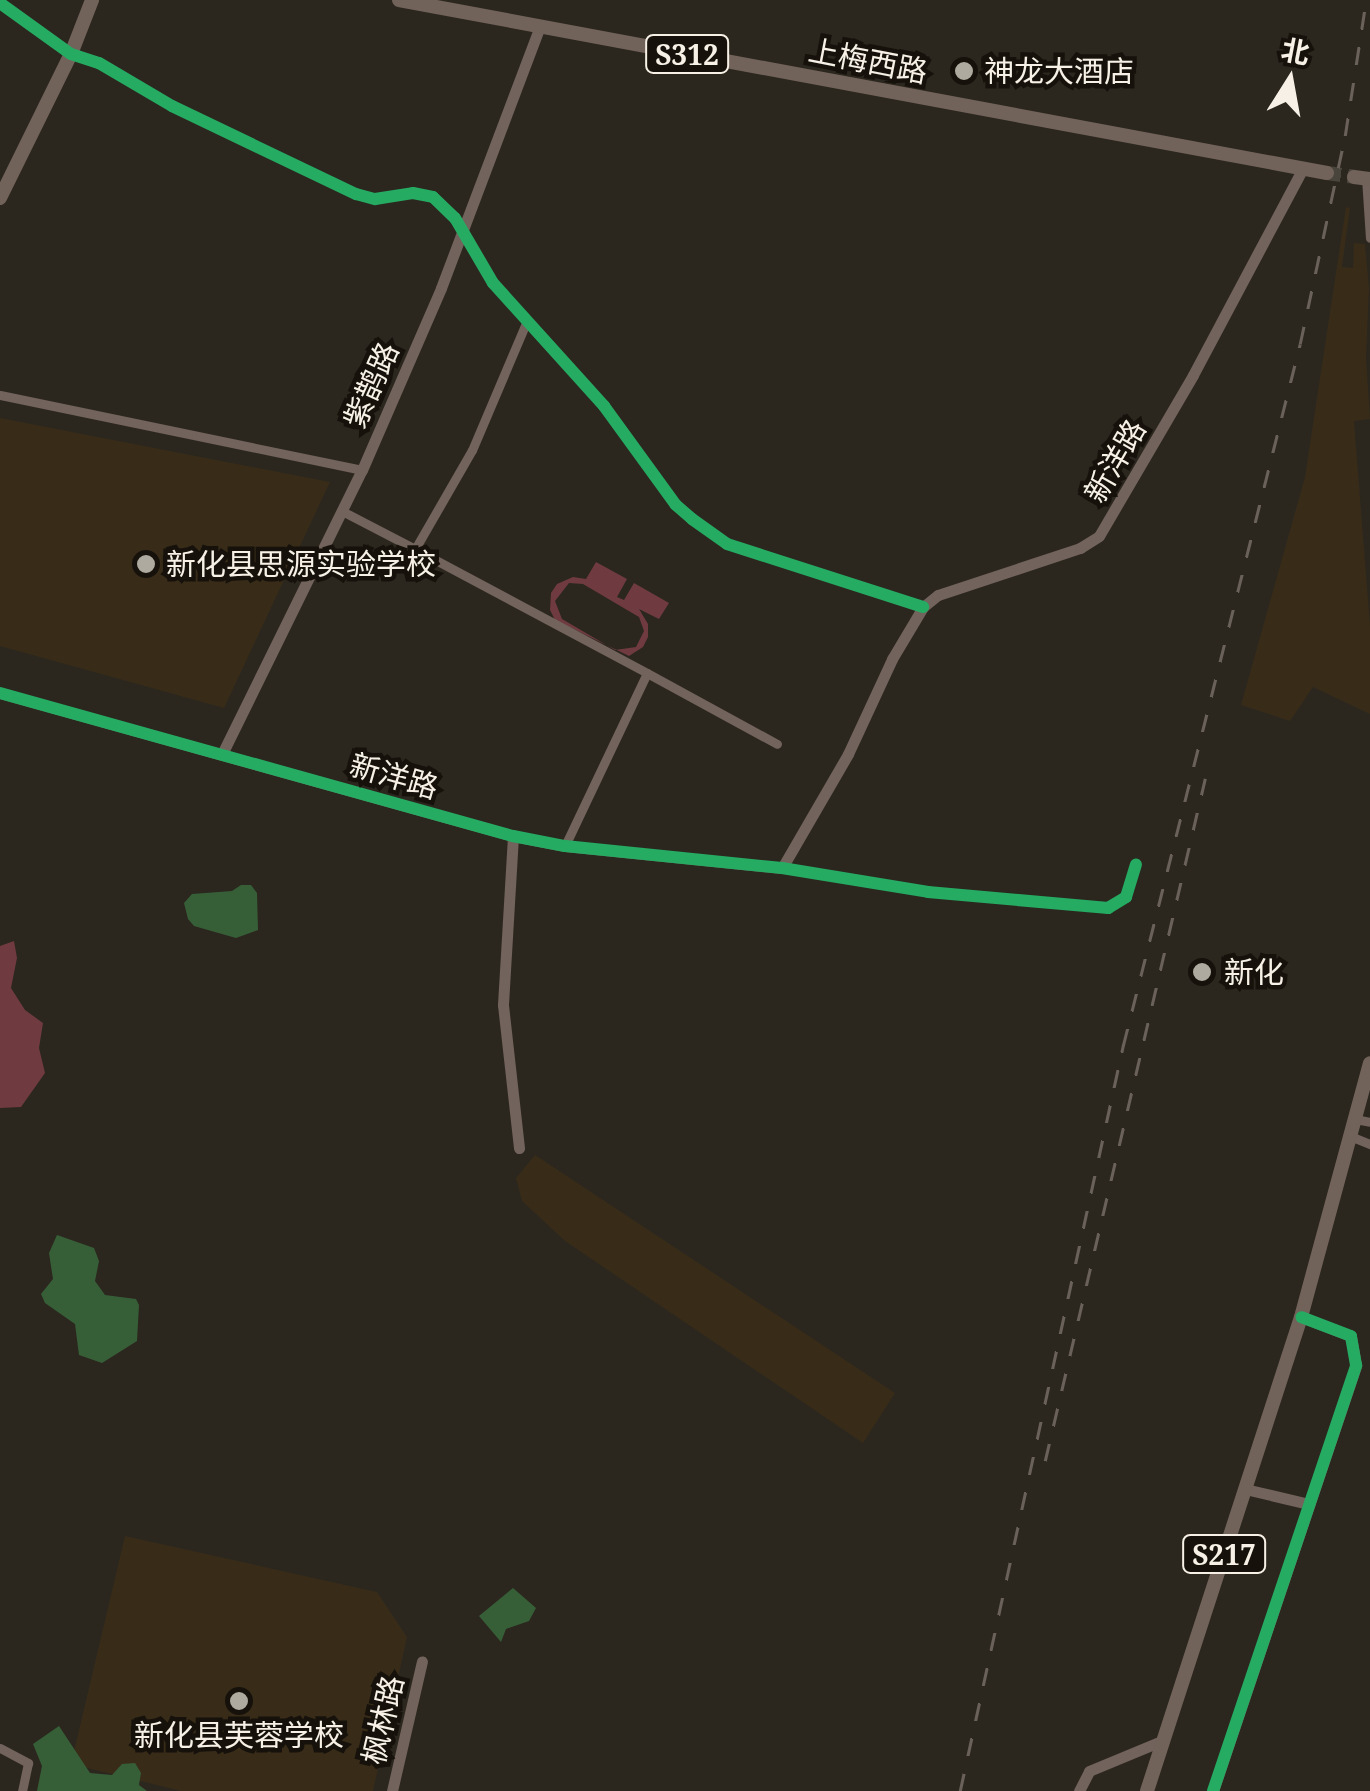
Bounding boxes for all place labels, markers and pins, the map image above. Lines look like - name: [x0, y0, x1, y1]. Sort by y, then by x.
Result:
- place label: 神龙大酒店: [984, 53, 1134, 89]
- marker: 神龙大酒店: [953, 60, 975, 82]
- place label: 新化县思源实验学校: [166, 546, 436, 582]
- marker: 新化县思源实验学校: [135, 553, 157, 575]
- place label: 新化: [1224, 954, 1284, 990]
- marker: 新化: [1189, 959, 1215, 985]
- marker: 新化县芙蓉学校: [228, 1690, 250, 1712]
- place label: 新化县芙蓉学校: [134, 1717, 344, 1753]

